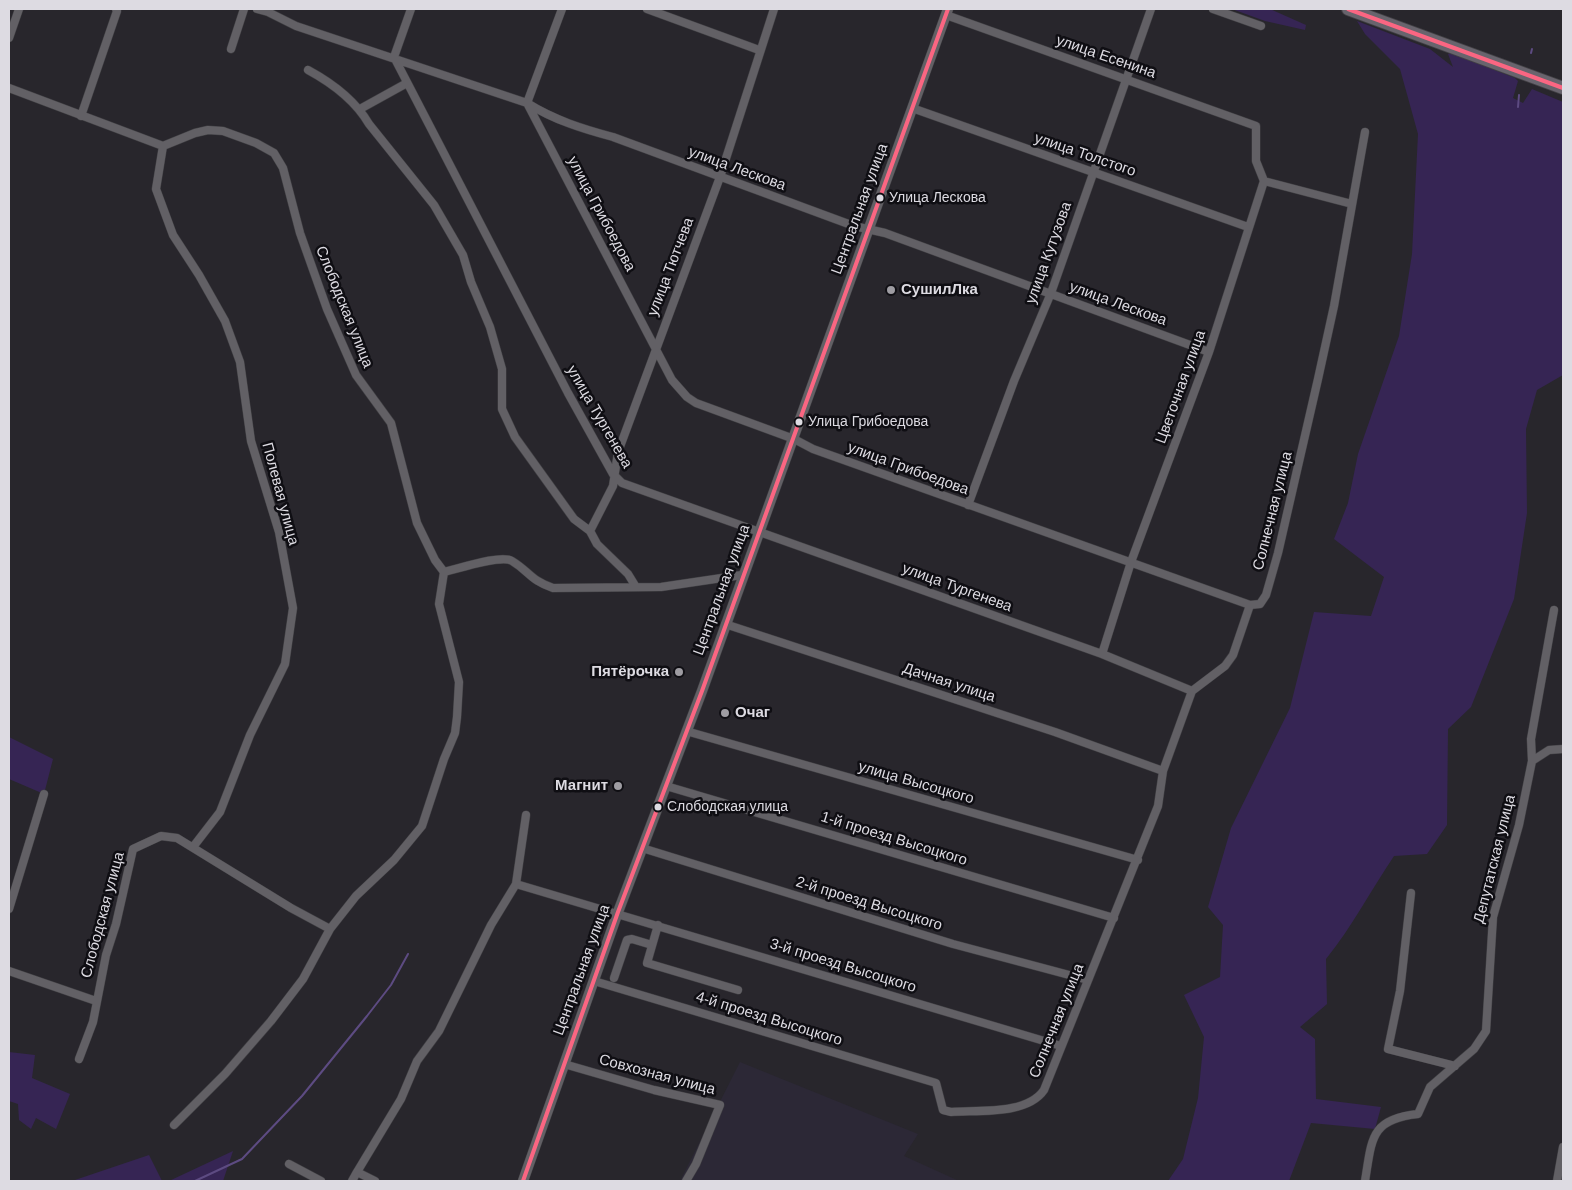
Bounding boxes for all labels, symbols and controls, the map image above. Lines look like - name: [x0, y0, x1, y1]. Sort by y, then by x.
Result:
- street label: улица Есенина: [1054, 32, 1158, 82]
- street label: улица Толстого: [1032, 129, 1138, 181]
- street label: Центральная улица: [828, 141, 892, 277]
- street label: улица Лескова: [686, 143, 788, 195]
- street label: улица Грибоедова: [563, 153, 639, 275]
- place label: Улица Лескова: [889, 190, 986, 206]
- marker: Улица Лескова: [875, 193, 885, 203]
- street label: улица Кутузова: [1022, 199, 1076, 307]
- street label: улица Тютчева: [644, 215, 698, 319]
- street label: Слободская улица: [311, 243, 377, 371]
- street label: улица Лескова: [1067, 278, 1169, 330]
- place label: СушилЛка: [901, 281, 978, 299]
- marker: СушилЛка: [885, 284, 897, 296]
- street label: Цветочная улица: [1152, 328, 1210, 446]
- street label: улица Тургенева: [562, 362, 636, 472]
- place label: Улица Грибоедова: [808, 414, 928, 430]
- marker: Улица Грибоедова: [794, 417, 804, 427]
- street label: улица Грибоедова: [845, 439, 971, 499]
- street label: Полевая улица: [258, 441, 302, 547]
- street label: Солнечная улица: [1250, 450, 1296, 572]
- street label: Центральная улица: [690, 522, 754, 658]
- street label: улица Тургенева: [900, 560, 1014, 616]
- street label: Дачная улица: [901, 660, 997, 706]
- place label: Пятёрочка: [591, 663, 669, 681]
- marker: Пятёрочка: [673, 666, 685, 678]
- place label: Очаг: [735, 704, 770, 722]
- marker: Очаг: [719, 707, 731, 719]
- street label: улица Высоцкого: [856, 758, 976, 808]
- place label: Магнит: [555, 777, 608, 795]
- marker: Магнит: [612, 780, 624, 792]
- street label: Депутатская улица: [1470, 793, 1520, 925]
- place label: Слободская улица: [667, 799, 788, 815]
- marker: Слободская улица: [653, 802, 663, 812]
- street label: 1-й проезд Высоцкого: [819, 808, 969, 870]
- street label: Слободская улица: [78, 850, 128, 980]
- street label: 2-й проезд Высоцкого: [794, 873, 944, 935]
- street label: Центральная улица: [550, 902, 614, 1038]
- street label: 3-й проезд Высоцкого: [768, 935, 918, 997]
- street label: Солнечная улица: [1026, 961, 1088, 1081]
- street label: 4-й проезд Высоцкого: [694, 988, 844, 1050]
- street label: Совхозная улица: [597, 1051, 717, 1099]

